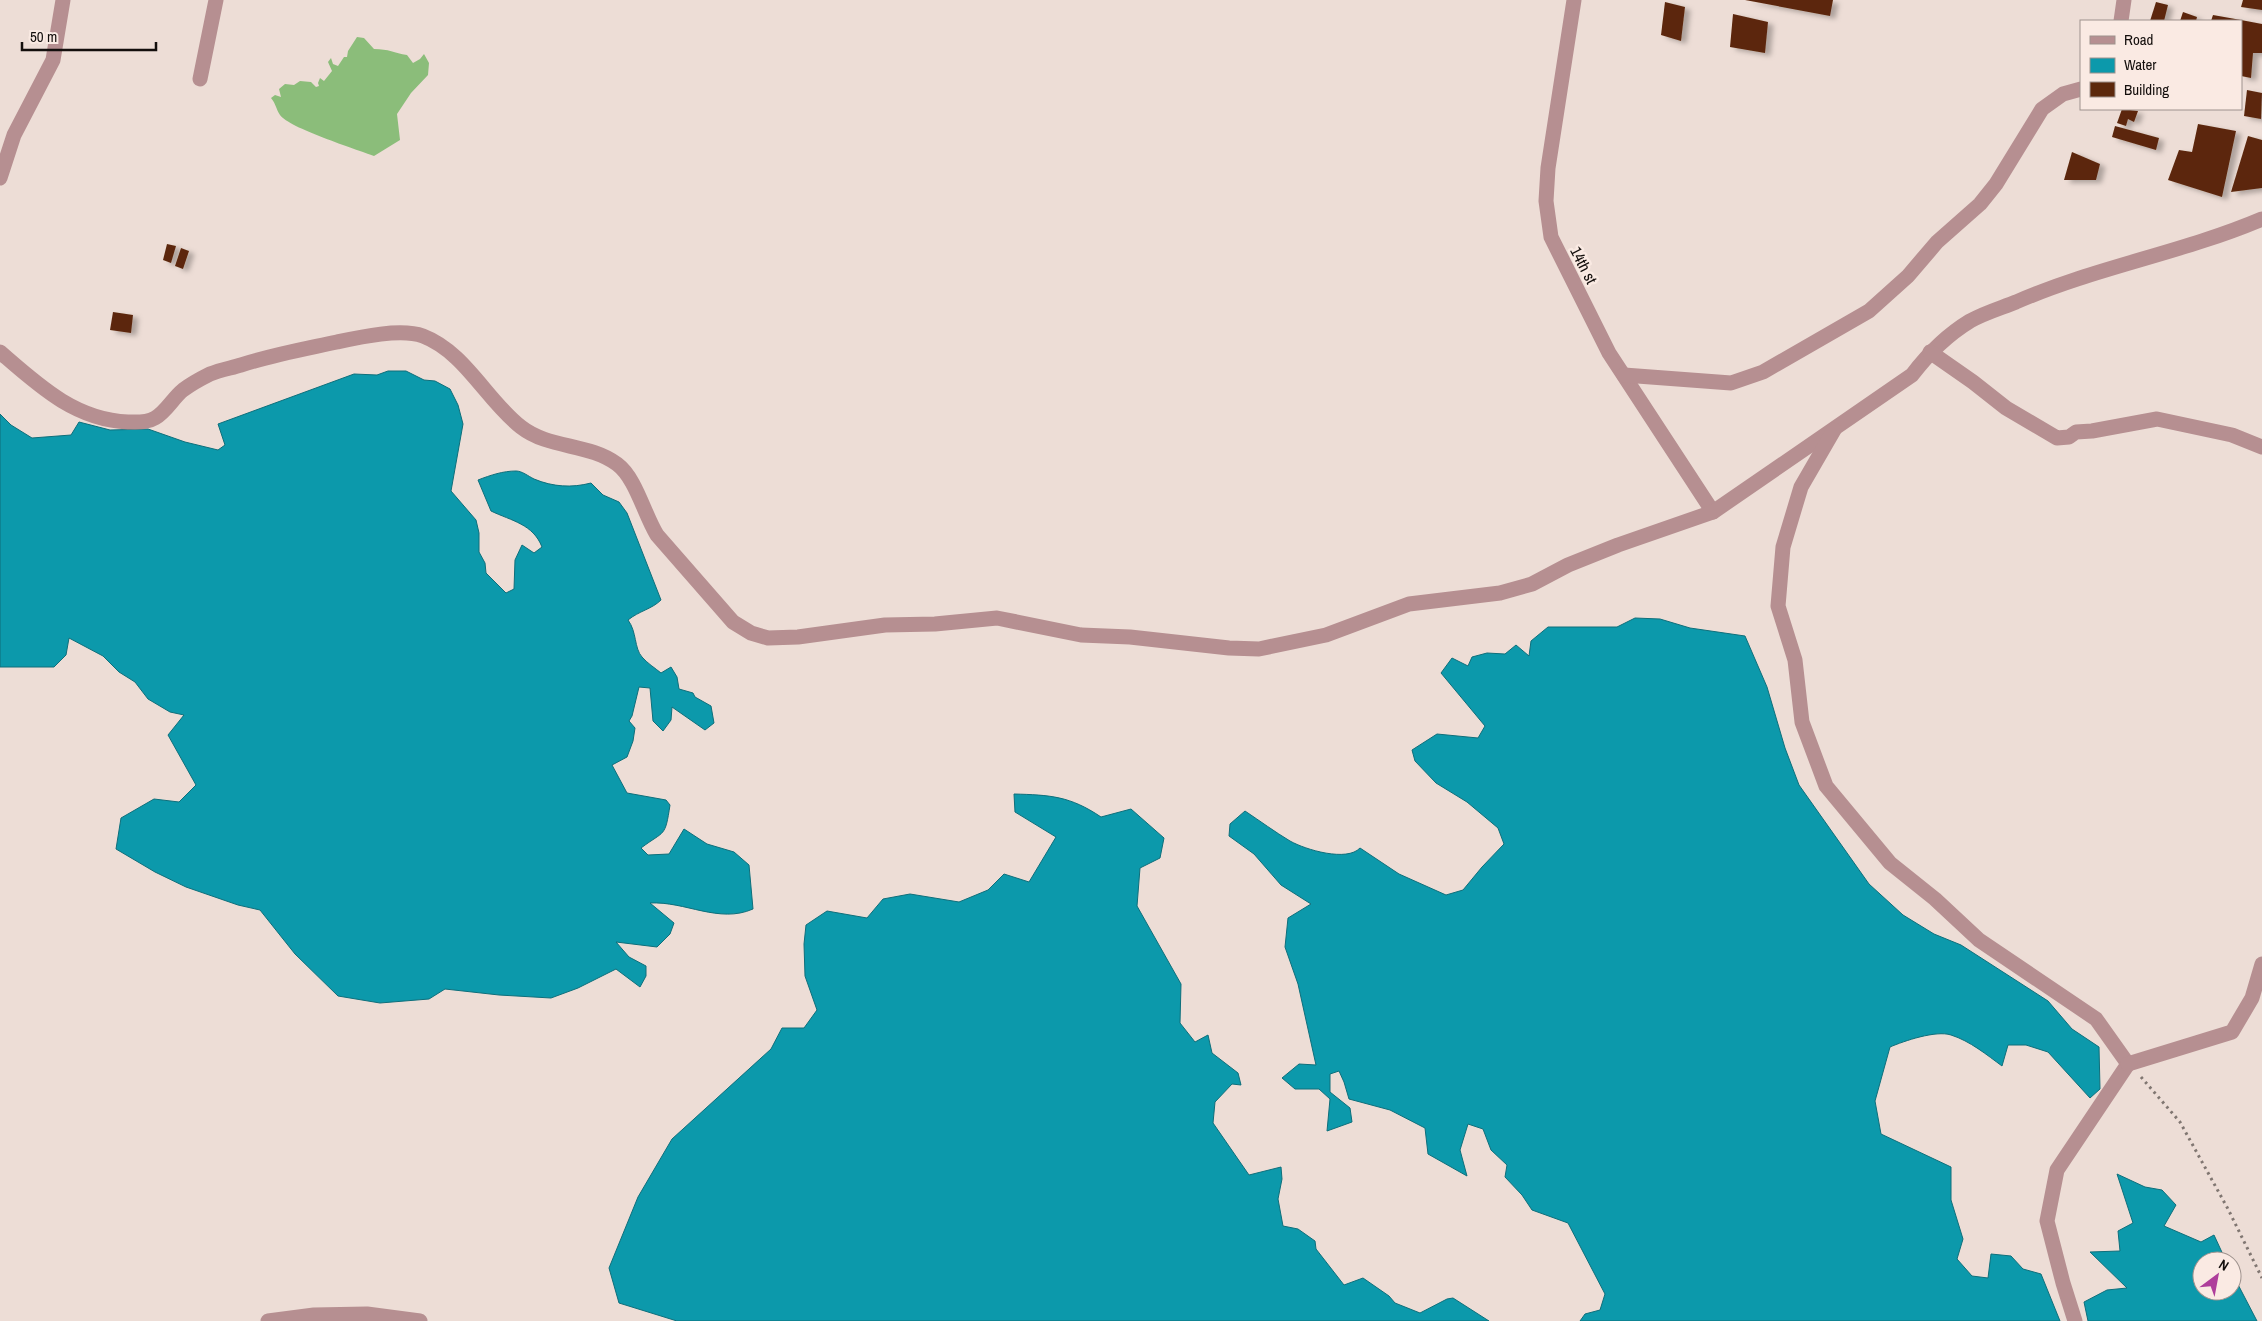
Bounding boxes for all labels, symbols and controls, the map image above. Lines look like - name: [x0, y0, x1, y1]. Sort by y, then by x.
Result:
- scale bar: [22, 20, 156, 52]
- legend: [2080, 20, 2242, 110]
- text: 50 m: [30, 26, 57, 47]
- text: Road: [2124, 29, 2153, 50]
- text: Water: [2124, 54, 2156, 75]
- text: Building: [2124, 79, 2169, 100]
- street label: 14th st: [1565, 242, 1603, 288]
- north arrow: [2192, 1251, 2242, 1301]
- text: N: [2216, 1255, 2232, 1275]

